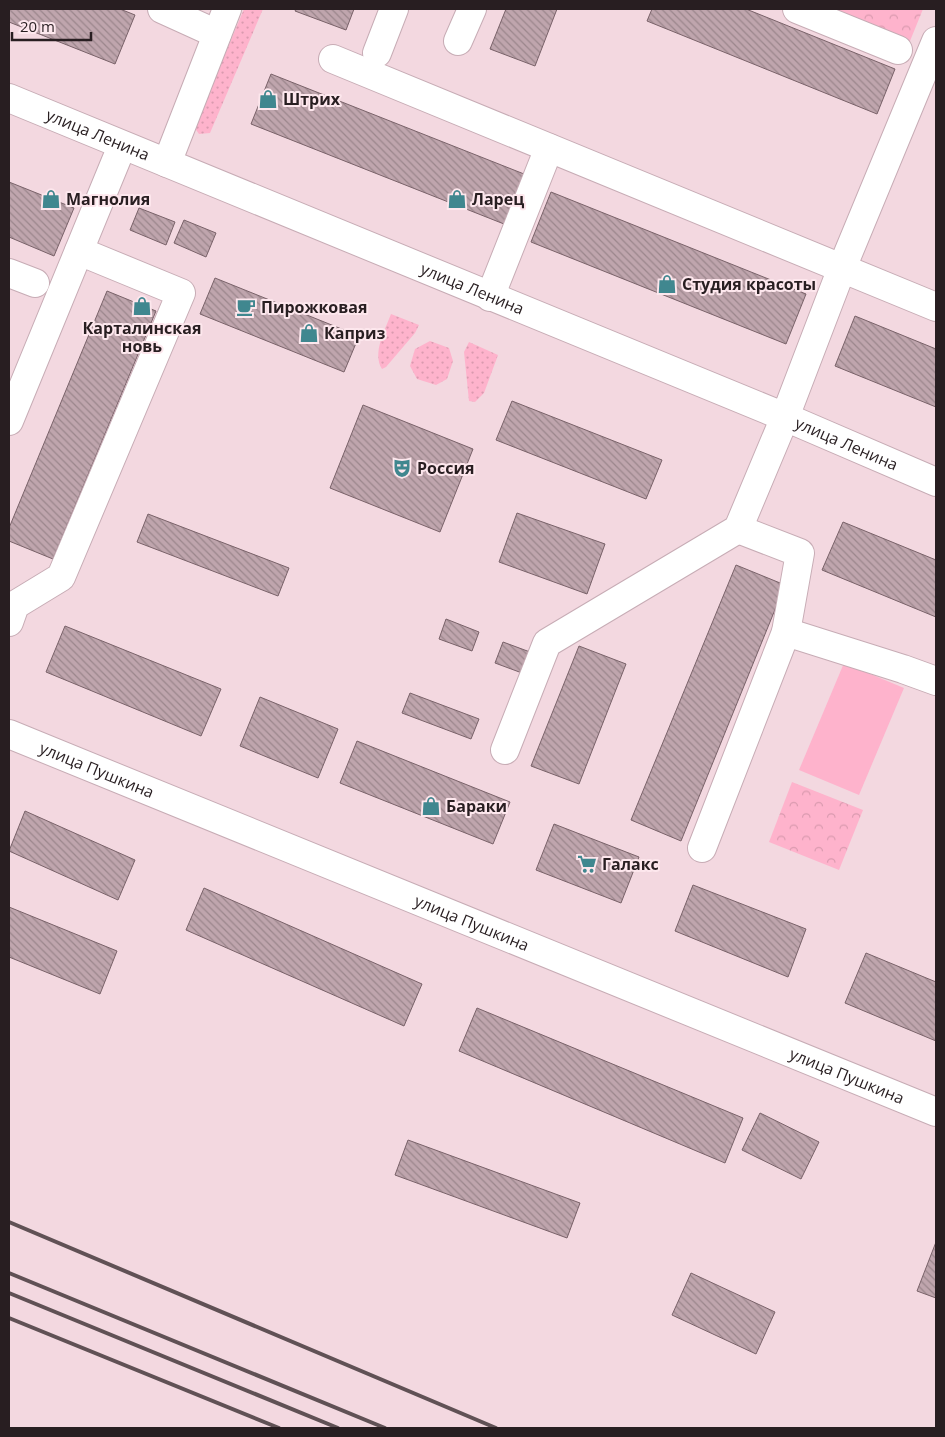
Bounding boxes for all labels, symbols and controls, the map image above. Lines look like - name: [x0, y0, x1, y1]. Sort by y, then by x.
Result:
- scale bar: [12, 10, 91, 42]
- text: 20 m: [20, 16, 55, 36]
- shop icon: Штрих: [257, 88, 279, 110]
- place label: Штрих: [283, 88, 341, 110]
- street label: улица Ленина: [43, 103, 153, 166]
- shop icon: Магнолия: [40, 188, 62, 210]
- place label: Магнолия: [66, 188, 150, 210]
- shop icon: Ларец: [446, 188, 468, 210]
- place label: Ларец: [472, 188, 524, 210]
- street label: улица Ленина: [417, 257, 527, 320]
- shop icon: Студия красоты: [656, 273, 678, 295]
- place label: Студия красоты: [682, 273, 816, 295]
- shop icon: Карталинская новь: [131, 295, 153, 317]
- cafe icon: Пирожковая: [235, 296, 257, 318]
- place label: Пирожковая: [261, 296, 367, 318]
- place label: Карталинская новь: [83, 317, 201, 357]
- shop icon: Каприз: [298, 322, 320, 344]
- place label: Каприз: [324, 322, 385, 344]
- street label: улица Ленина: [792, 412, 901, 475]
- theatre icon: Россия: [391, 457, 413, 479]
- place label: Россия: [417, 457, 474, 479]
- street label: улица Пушкина: [36, 737, 157, 803]
- shop icon: Бараки: [420, 795, 442, 817]
- place label: Бараки: [446, 795, 507, 817]
- supermarket icon: Галакс: [576, 853, 598, 875]
- place label: Галакс: [602, 853, 659, 875]
- street label: улица Пушкина: [411, 890, 533, 956]
- street label: улица Пушкина: [786, 1043, 908, 1109]

